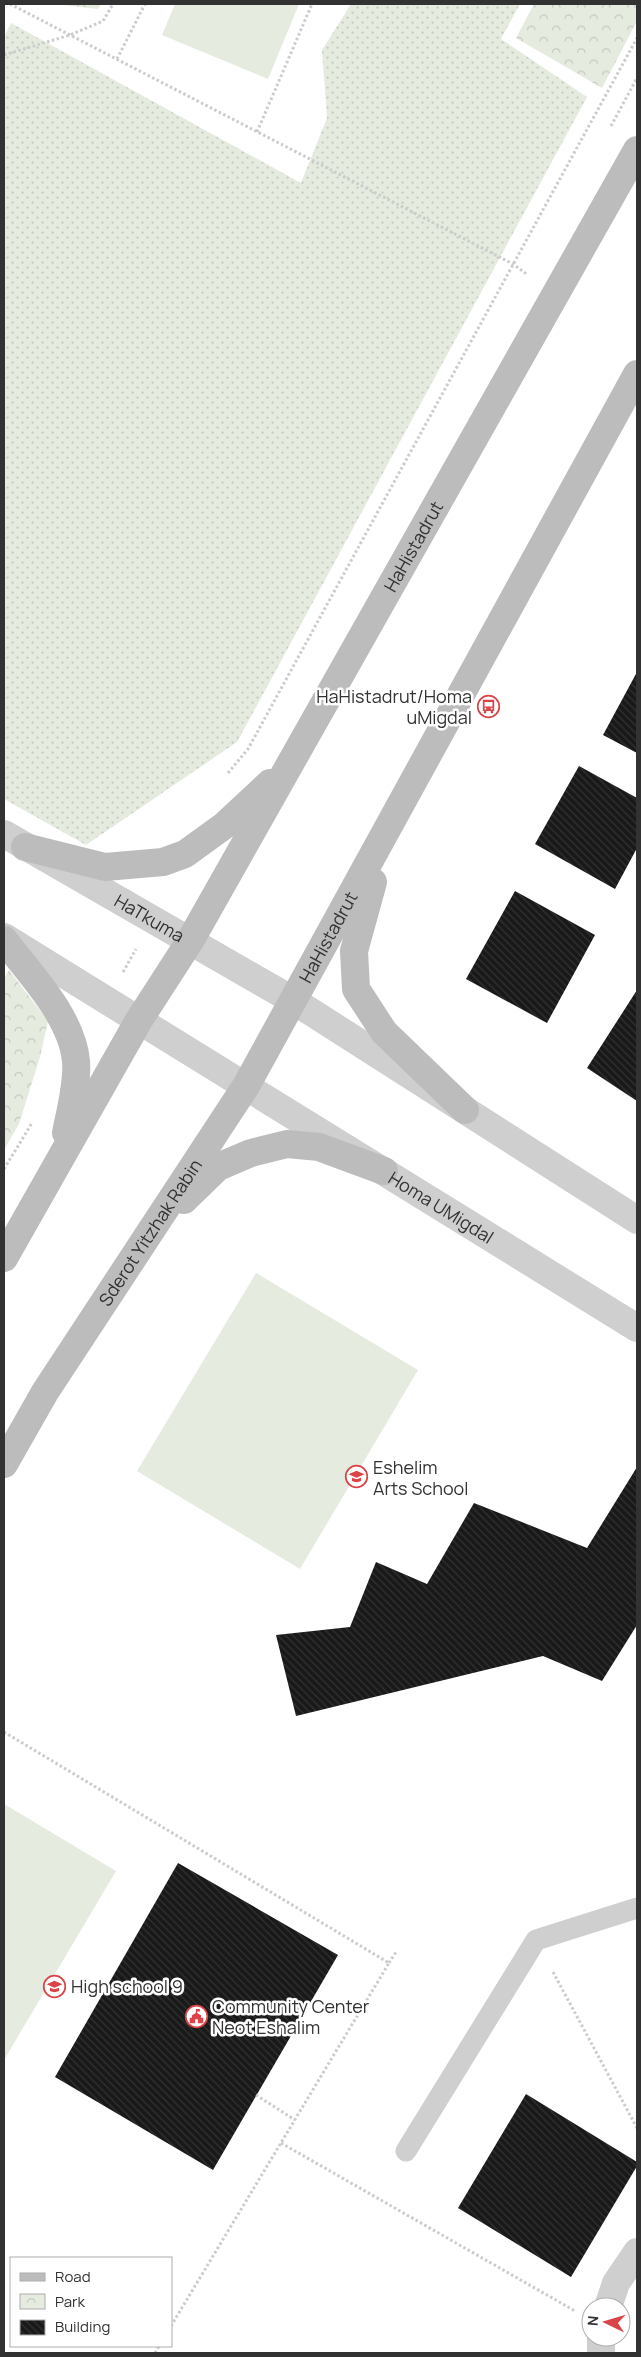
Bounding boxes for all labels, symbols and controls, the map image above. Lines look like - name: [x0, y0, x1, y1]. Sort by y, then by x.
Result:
- street label: HaHistadrut: [378, 497, 448, 596]
- place label: HaHistadrut/Homa uMigdal: [316, 684, 472, 729]
- bus stop icon: HaHistadrut/Homa uMigdal: [476, 694, 500, 718]
- street label: HaHistadrut: [293, 887, 363, 987]
- street label: HaTkuma: [110, 888, 189, 947]
- street label: Sderot Yitzhak Rabin: [93, 1154, 207, 1310]
- street label: Homa UMigdal: [384, 1166, 498, 1249]
- place label: Eshelim Arts School: [373, 1455, 468, 1500]
- school or university icon: Eshelim Arts School: [345, 1465, 369, 1489]
- school or university icon: High school 9: [43, 1974, 67, 1998]
- place label: High school 9: [71, 1974, 183, 1998]
- place label: Community Center Neot Eshalim: [212, 1994, 370, 2039]
- public building icon: Community Center Neot Eshalim: [184, 2004, 208, 2028]
- legend: [10, 2257, 172, 2347]
- text: Road: [55, 2266, 91, 2287]
- text: Park: [55, 2291, 85, 2312]
- north arrow: [581, 2297, 631, 2347]
- text: N: [583, 2315, 602, 2327]
- text: Building: [55, 2316, 110, 2337]

